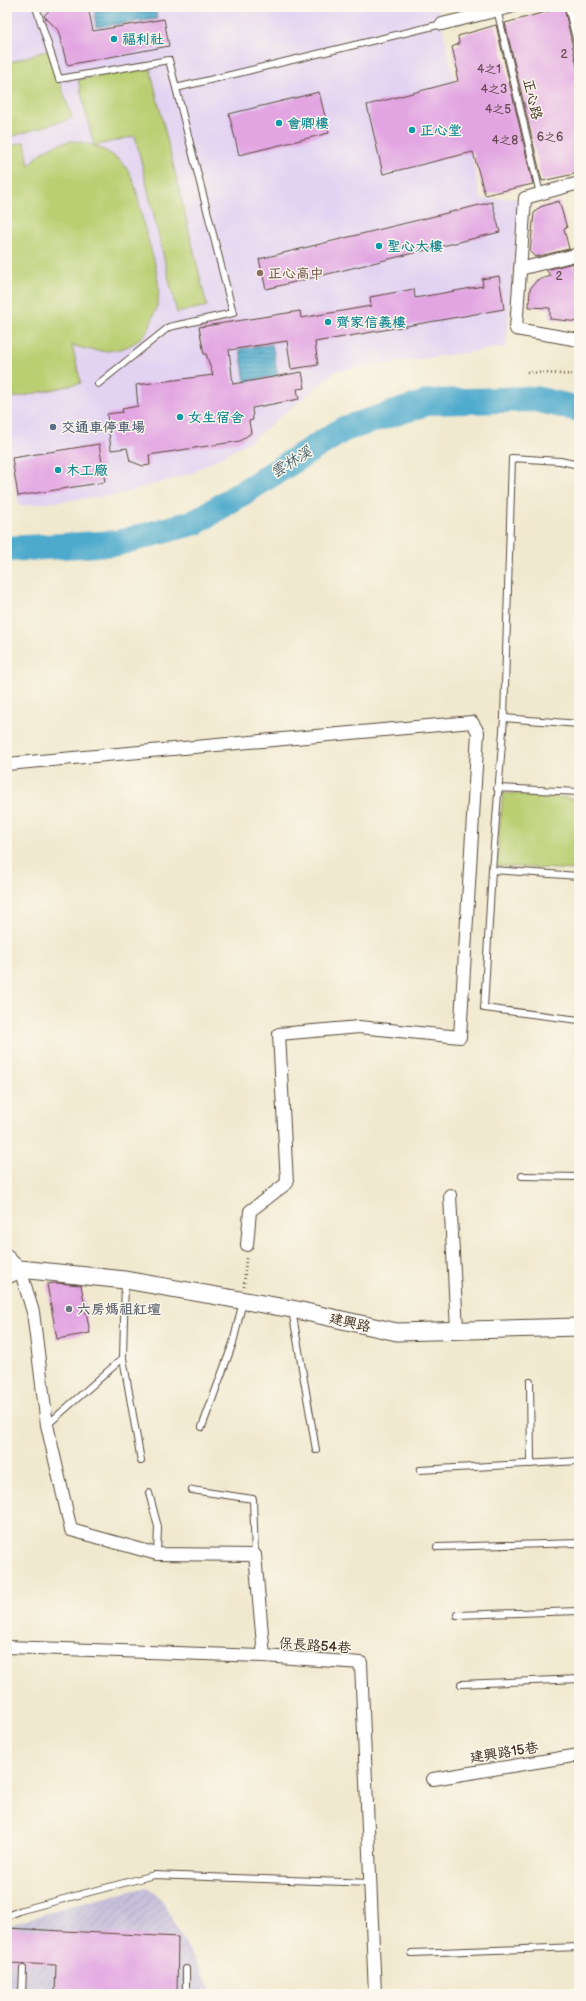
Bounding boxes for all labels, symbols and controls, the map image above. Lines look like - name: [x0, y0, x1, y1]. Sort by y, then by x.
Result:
- place label: 福利社: [122, 31, 164, 48]
- marker: 福利社: [109, 34, 119, 44]
- house number: 2: [560, 47, 568, 62]
- house number: 4之1: [477, 62, 501, 77]
- street label: 正心路: [520, 77, 546, 121]
- house number: 4之3: [481, 82, 507, 97]
- house number: 4之5: [485, 102, 511, 117]
- place label: 會卿樓: [287, 115, 329, 132]
- marker: 會卿樓: [274, 118, 284, 128]
- place label: 正心堂: [420, 122, 462, 139]
- marker: 正心堂: [407, 125, 417, 135]
- house number: 6之6: [537, 130, 563, 145]
- house number: 4之8: [492, 133, 518, 148]
- place label: 聖心大樓: [387, 238, 443, 255]
- marker: 聖心大樓: [374, 241, 384, 251]
- place label: 正心高中: [268, 265, 324, 282]
- marker: 正心高中: [255, 268, 265, 278]
- house number: 2: [555, 269, 563, 284]
- place label: 齊家信義樓: [336, 314, 406, 331]
- marker: 齊家信義樓: [323, 317, 333, 327]
- place label: 女生宿舍: [188, 409, 244, 426]
- marker: 女生宿舍: [175, 412, 185, 422]
- place label: 交通車停車場: [61, 419, 145, 436]
- marker: 交通車停車場: [48, 422, 58, 432]
- water label: 雲林溪: [267, 442, 316, 482]
- place label: 木工廠: [66, 462, 108, 479]
- marker: 木工廠: [53, 465, 63, 475]
- place label: 六房媽祖紅壇: [77, 1301, 161, 1318]
- marker: 六房媽祖紅壇: [64, 1304, 74, 1314]
- street label: 建興路: [328, 1309, 372, 1335]
- street label: 保長路54巷: [278, 1634, 353, 1657]
- street label: 建興路15巷: [468, 1739, 541, 1766]

